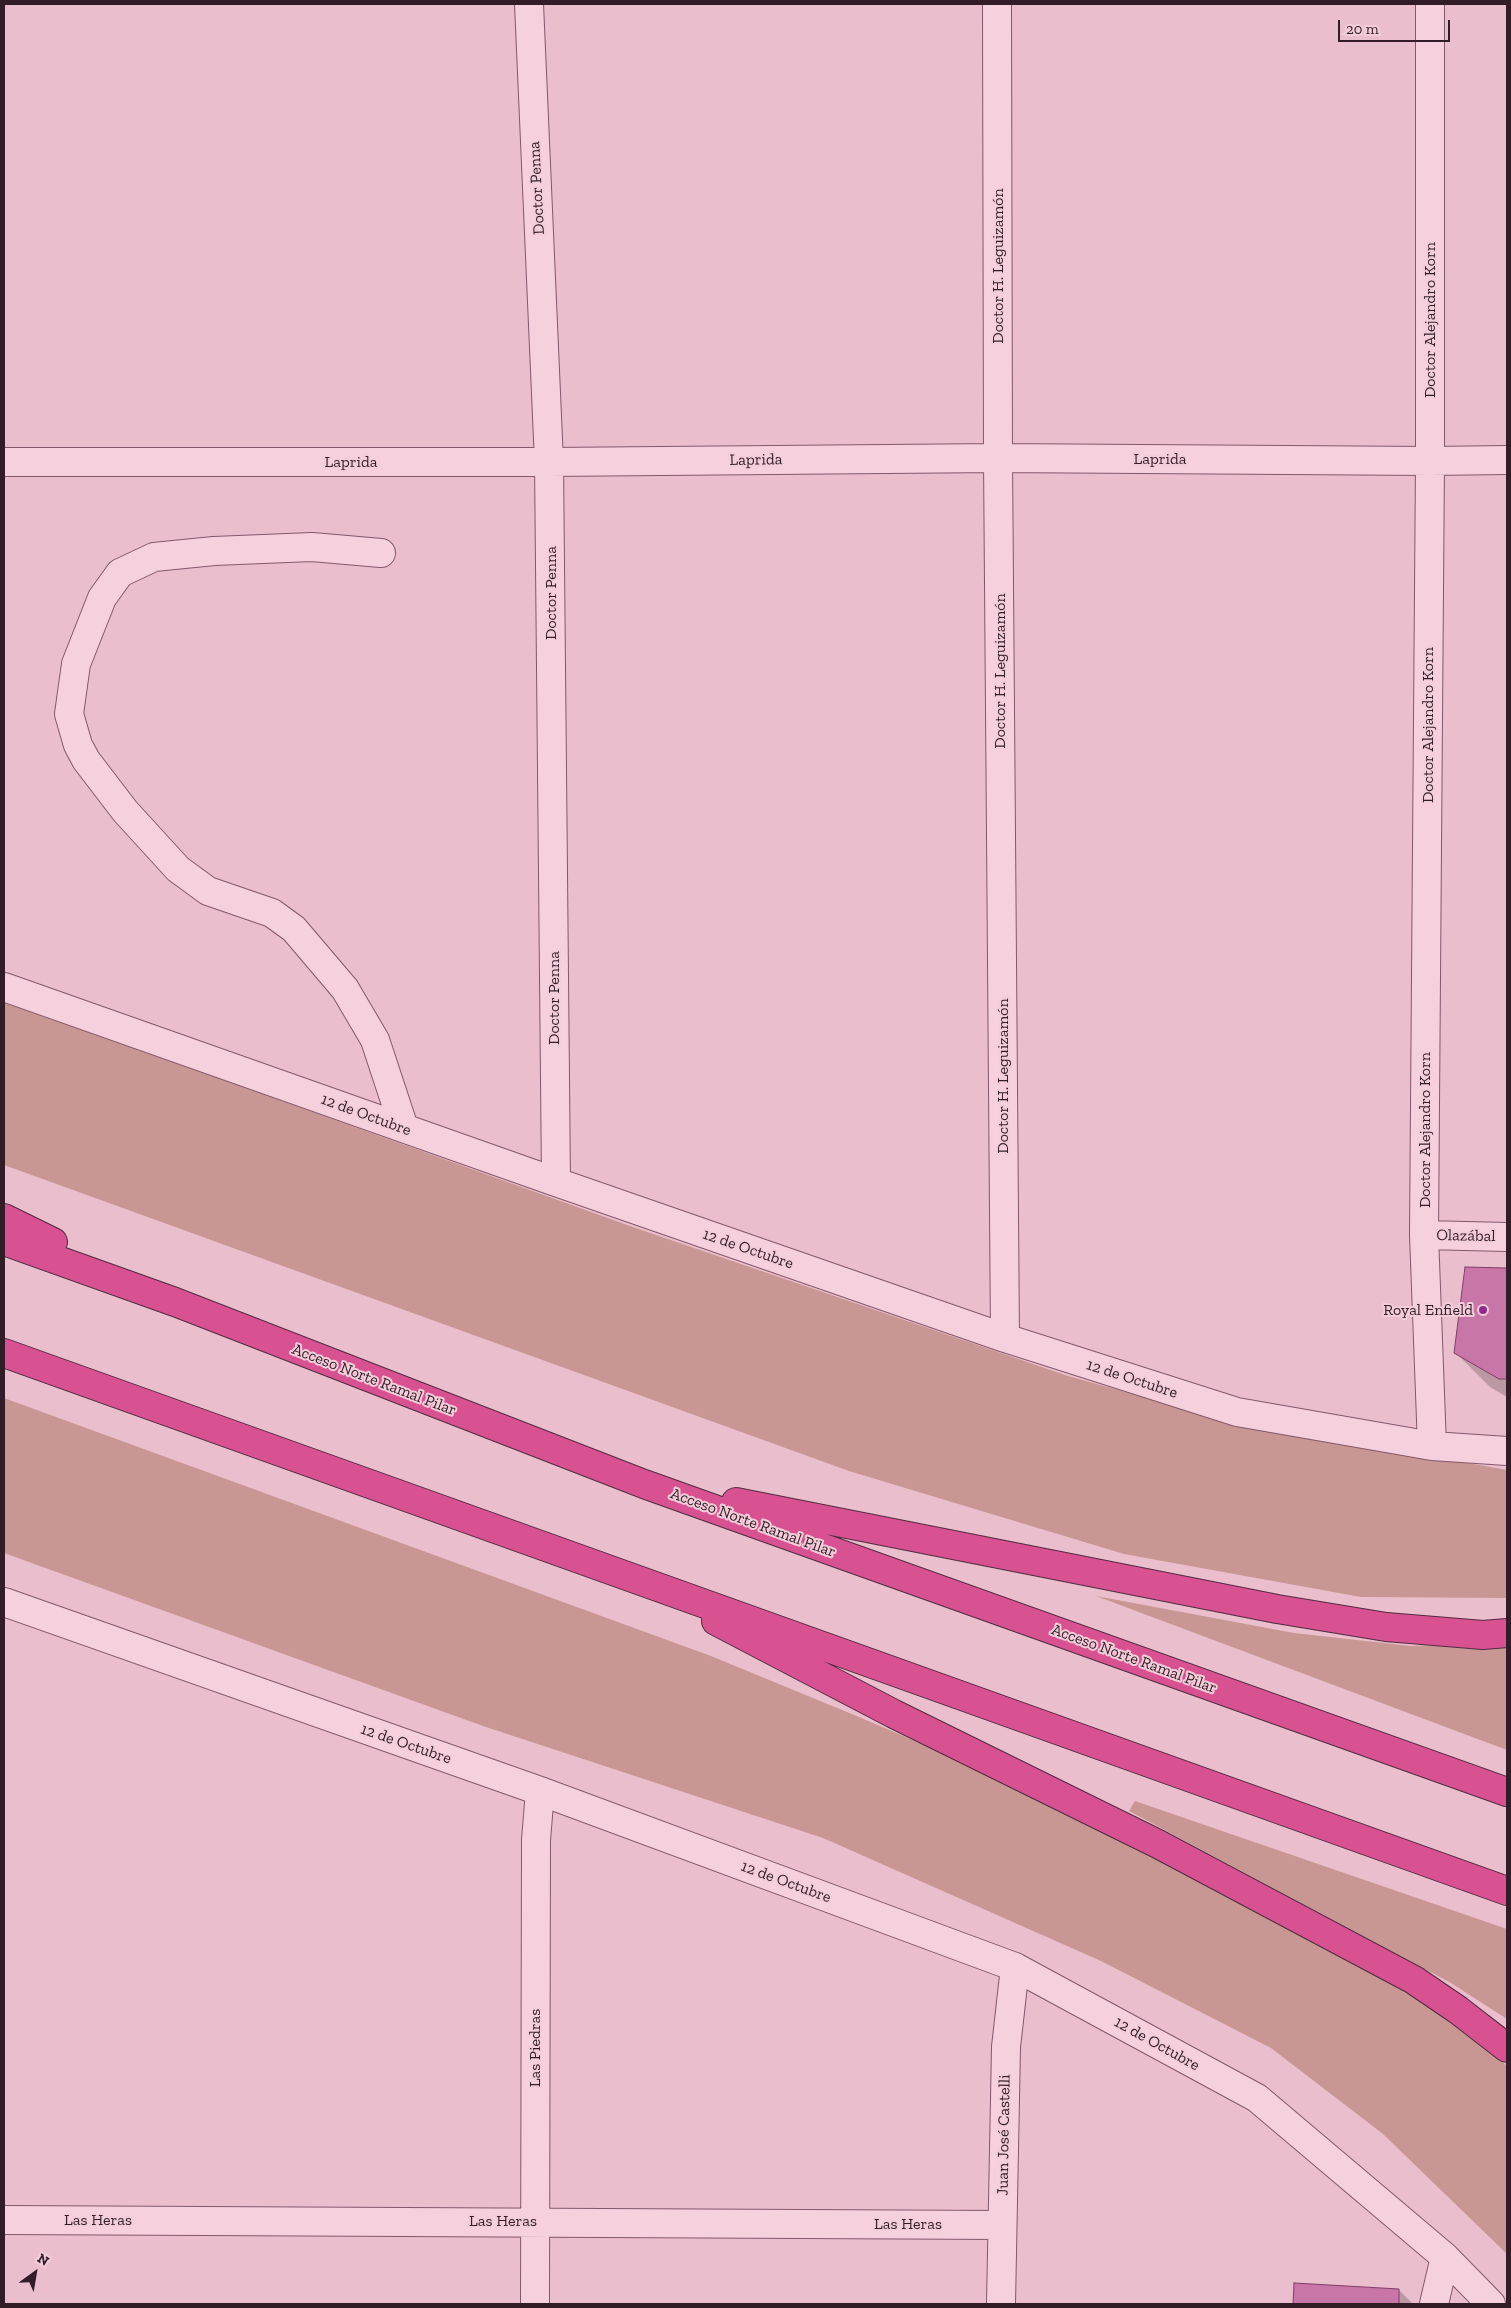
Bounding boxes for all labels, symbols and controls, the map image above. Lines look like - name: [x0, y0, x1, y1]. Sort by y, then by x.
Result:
- scale bar: [1341, 10, 1454, 42]
- text: 20 m: [1346, 20, 1379, 38]
- street label: Doctor Penna: [525, 141, 549, 235]
- street label: Doctor H. Leguizamón: [988, 188, 1008, 344]
- street label: Doctor Alejandro Korn: [1420, 242, 1440, 398]
- street label: Laprida: [1134, 449, 1186, 469]
- street label: Laprida: [729, 450, 783, 470]
- street label: Laprida: [325, 452, 377, 472]
- street label: Doctor Penna: [541, 546, 561, 640]
- street label: Doctor H. Leguizamón: [990, 593, 1010, 749]
- street label: Doctor Alejandro Korn: [1418, 647, 1438, 803]
- street label: Doctor Penna: [544, 951, 564, 1045]
- street label: Doctor H. Leguizamón: [993, 998, 1013, 1154]
- street label: Doctor Alejandro Korn: [1415, 1052, 1435, 1208]
- street label: 12 de Octubre: [318, 1090, 414, 1140]
- street label: 12 de Octubre: [700, 1225, 796, 1273]
- street label: Olazábal: [1436, 1226, 1496, 1246]
- place label: Royal Enfield: [1383, 1300, 1473, 1320]
- marker: Royal Enfield: [1477, 1304, 1489, 1316]
- street label: Acceso Norte Ramal Pilar: [289, 1340, 459, 1420]
- street label: 12 de Octubre: [1084, 1355, 1180, 1403]
- street label: Acceso Norte Ramal Pilar: [668, 1484, 838, 1562]
- street label: Acceso Norte Ramal Pilar: [1049, 1620, 1219, 1698]
- street label: 12 de Octubre: [358, 1720, 454, 1768]
- street label: 12 de Octubre: [738, 1857, 834, 1907]
- street label: Las Piedras: [525, 2009, 545, 2087]
- street label: 12 de Octubre: [1111, 2013, 1203, 2075]
- street label: Juan José Castelli: [993, 2074, 1015, 2196]
- street label: Las Heras: [64, 2210, 132, 2230]
- street label: Las Heras: [469, 2211, 537, 2231]
- street label: Las Heras: [874, 2214, 942, 2234]
- north arrow: [10, 2248, 60, 2298]
- text: N: [34, 2250, 52, 2270]

